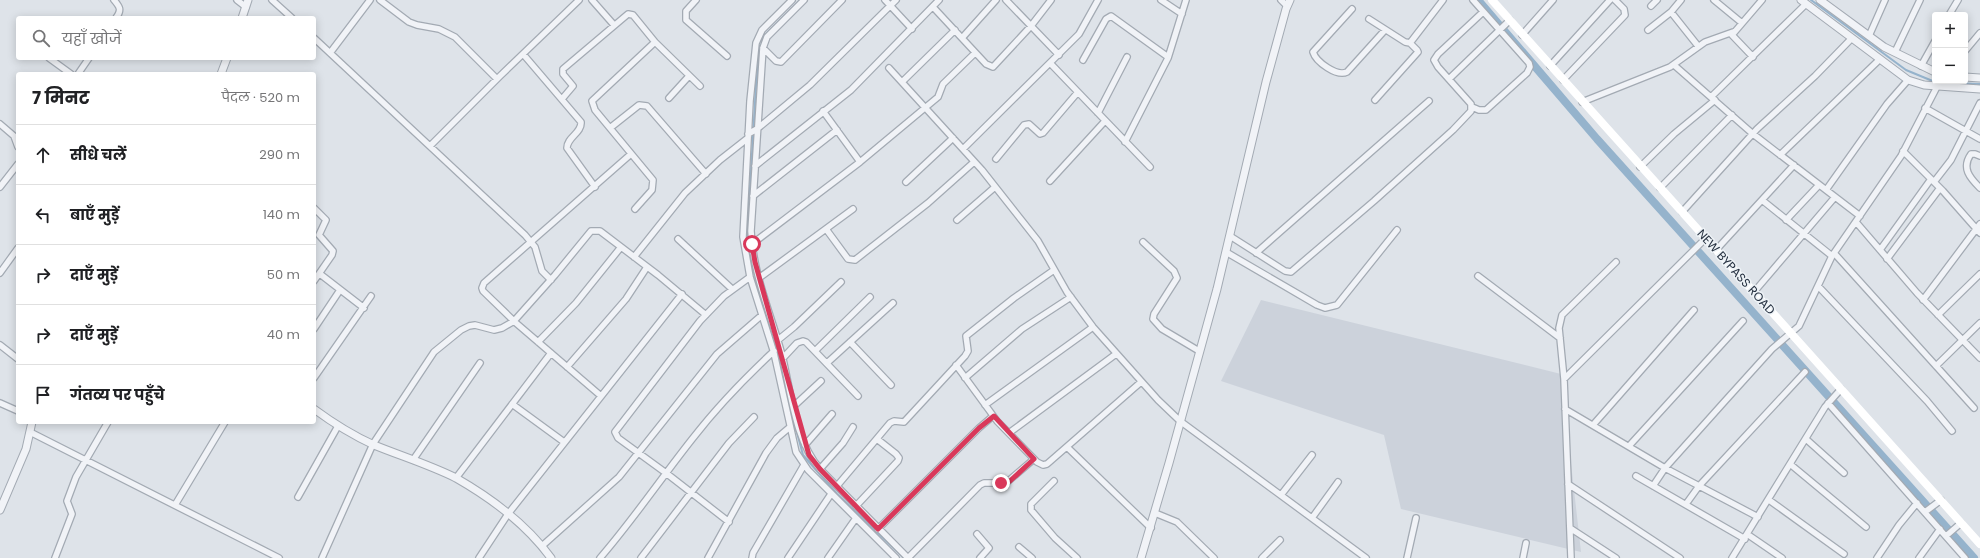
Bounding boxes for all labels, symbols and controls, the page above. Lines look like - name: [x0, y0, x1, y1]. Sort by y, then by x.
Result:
- map controls: [1932, 12, 1968, 84]
- button: +: [1932, 12, 1968, 48]
- search box: [16, 16, 316, 60]
- icon: search: [30, 27, 52, 49]
- text: यहाँ खोजें: [62, 28, 121, 49]
- button: −: [1932, 48, 1968, 84]
- text: 7 मिनट: [32, 86, 89, 110]
- text: पैदल · 520 m: [221, 88, 300, 107]
- icon: ahead: [32, 144, 54, 166]
- text: सीधे चलें: [70, 144, 126, 165]
- text: 290 m: [259, 145, 300, 164]
- icon: left: [32, 204, 54, 226]
- text: बाएँ मुड़ें: [70, 204, 119, 225]
- text: 140 m: [263, 205, 300, 224]
- street label: NEW BYPASS ROAD: [1693, 225, 1779, 318]
- route start: [743, 235, 761, 253]
- icon: right: [32, 264, 54, 286]
- text: दाएँ मुड़ें: [70, 264, 118, 285]
- text: 50 m: [267, 265, 300, 284]
- icon: right: [32, 324, 54, 346]
- text: दाएँ मुड़ें: [70, 324, 118, 345]
- text: 40 m: [267, 325, 300, 344]
- icon: arrive: [32, 384, 54, 406]
- text: गंतव्य पर पहुँचे: [70, 384, 165, 405]
- route end: [992, 474, 1010, 492]

